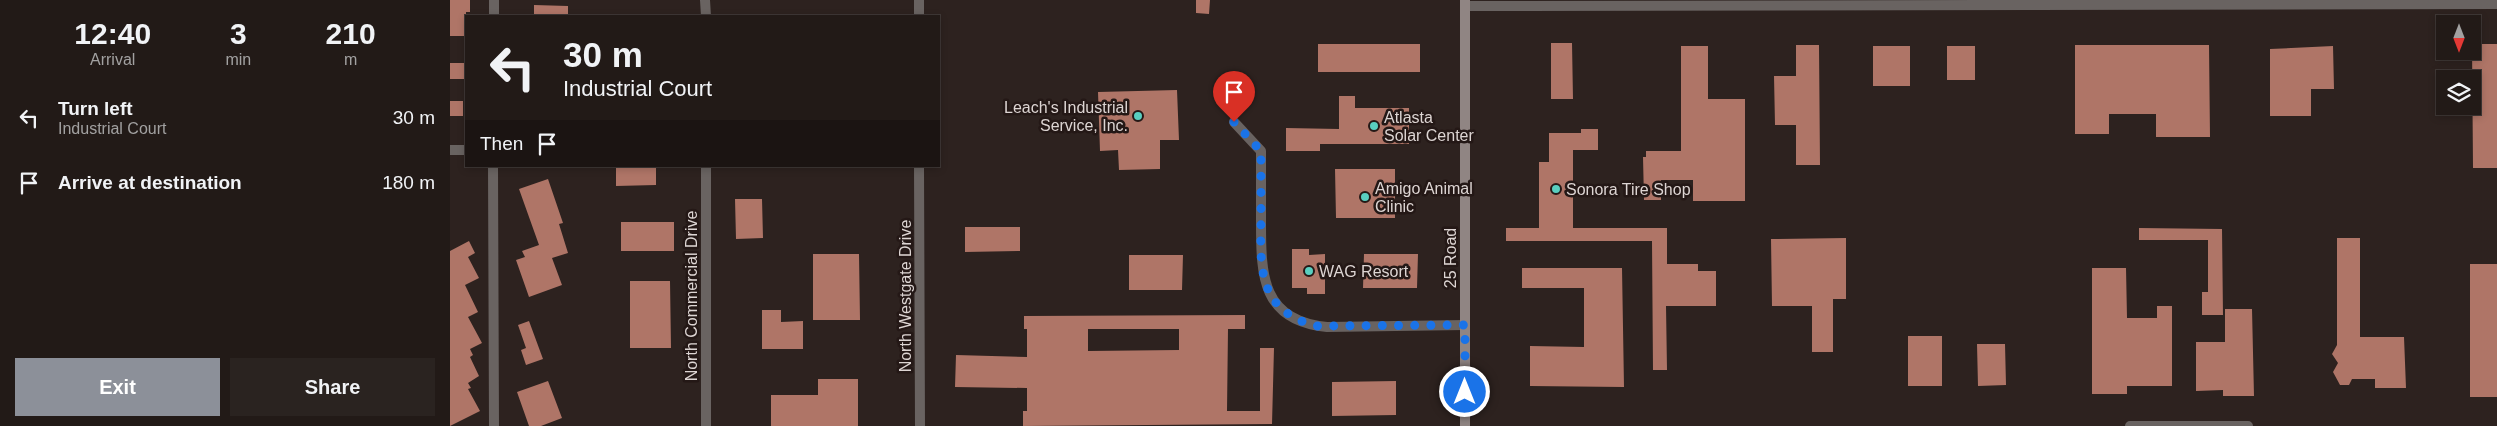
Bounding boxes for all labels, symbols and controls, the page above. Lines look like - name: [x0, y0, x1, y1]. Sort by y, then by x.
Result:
- north arrow: [2436, 15, 2481, 60]
- map controls: [2436, 15, 2481, 115]
- text: 12:40: [74, 17, 151, 50]
- text: 3: [230, 17, 247, 50]
- text: 210: [326, 17, 376, 50]
- icon: left: [480, 35, 545, 100]
- text: 30 m: [563, 35, 643, 74]
- text: Arrival: [90, 51, 135, 68]
- text: min: [225, 51, 251, 68]
- text: m: [344, 51, 357, 68]
- button: layers: [2436, 70, 2481, 115]
- pin: [1213, 71, 1255, 122]
- text: Industrial Court: [563, 76, 712, 101]
- icon: arrive: [1220, 78, 1248, 106]
- text: Turn left: [58, 98, 133, 119]
- place label: Leach's Industrial Service, Inc.: [1004, 99, 1128, 134]
- icon: left: [15, 104, 43, 132]
- text: 30 m: [393, 107, 435, 128]
- place label: Atlasta Solar Center: [1384, 109, 1474, 144]
- marker: Leach's Industrial Service, Inc.: [1132, 110, 1144, 122]
- text: Industrial Court: [58, 120, 167, 137]
- marker: Atlasta Solar Center: [1368, 120, 1380, 132]
- icon: arrive: [533, 130, 561, 158]
- text: Then: [480, 133, 523, 154]
- icon: arrive: [15, 169, 43, 197]
- text: Arrive at destination: [58, 172, 242, 193]
- text: 180 m: [382, 172, 435, 193]
- place label: Amigo Animal Clinic: [1375, 180, 1473, 215]
- place label: Sonora Tire Shop: [1566, 181, 1691, 198]
- marker: Sonora Tire Shop: [1550, 183, 1562, 195]
- marker: Amigo Animal Clinic: [1359, 191, 1371, 203]
- street label: North Commercial Drive: [683, 211, 700, 381]
- street label: North Westgate Drive: [897, 220, 914, 372]
- street label: 25 Road: [1442, 228, 1459, 288]
- place label: WAG Resort: [1319, 263, 1409, 280]
- marker: WAG Resort: [1303, 265, 1315, 277]
- button: Exit: [15, 358, 220, 416]
- button: Share: [230, 358, 435, 416]
- position arrow: [1438, 365, 1490, 417]

